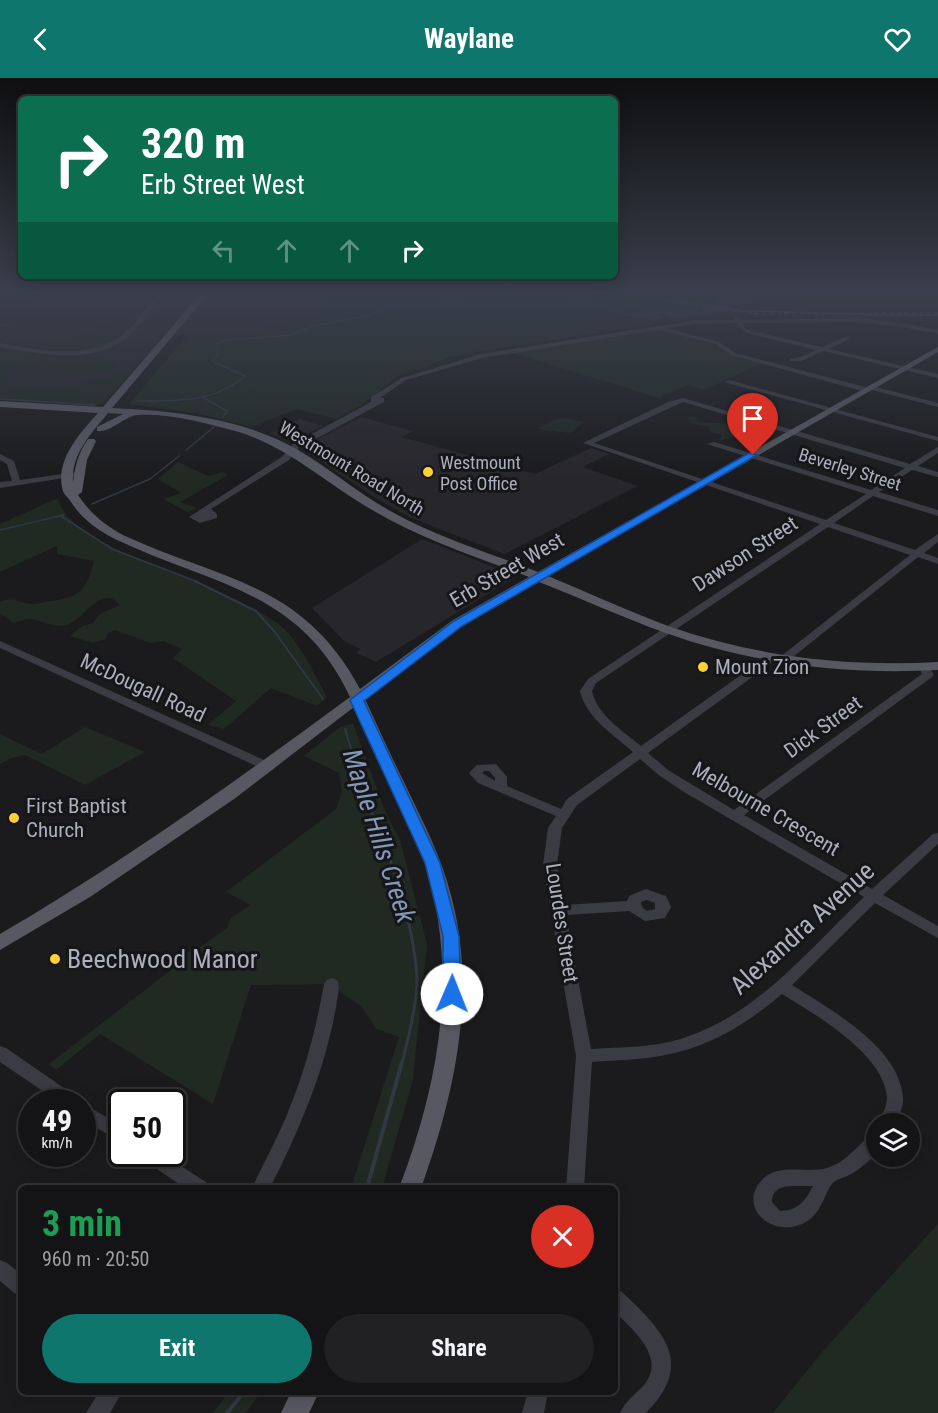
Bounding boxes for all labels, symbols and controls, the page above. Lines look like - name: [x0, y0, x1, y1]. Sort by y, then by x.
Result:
- icon: back: [24, 23, 57, 56]
- text: Waylane: [424, 23, 514, 55]
- icon: heart: [881, 23, 914, 56]
- text: 320 m: [141, 119, 246, 168]
- icon: right: [42, 120, 120, 198]
- text: Erb Street West: [141, 169, 305, 201]
- icon: left: [207, 234, 240, 267]
- icon: ahead: [270, 234, 303, 267]
- icon: ahead: [333, 234, 366, 267]
- icon: right: [396, 234, 429, 267]
- pin: [727, 393, 778, 455]
- icon: arrive: [736, 402, 769, 435]
- street label: Westmount Road North: [276, 416, 428, 520]
- street label: Beverley Street: [796, 443, 904, 495]
- place label: Westmount Post Office: [440, 452, 521, 494]
- marker: Westmount Post Office: [421, 465, 435, 479]
- street label: Dawson Street: [688, 511, 802, 597]
- street label: Erb Street West: [446, 528, 568, 612]
- street label: McDougall Road: [77, 649, 209, 727]
- place label: Mount Zion: [715, 655, 809, 679]
- marker: Mount Zion: [696, 660, 710, 674]
- street label: Dick Street: [780, 691, 866, 763]
- water label: Maple Hills Creek: [336, 745, 423, 928]
- street label: Melbourne Crescent: [688, 757, 844, 861]
- place label: First Baptist Church: [26, 794, 127, 842]
- marker: First Baptist Church: [7, 811, 21, 825]
- street label: Alexandra Avenue: [724, 856, 880, 1000]
- street label: Lourdes Street: [541, 861, 583, 985]
- place label: Beechwood Manor: [67, 944, 258, 974]
- marker: Beechwood Manor: [48, 952, 62, 966]
- position arrow: [420, 962, 484, 1026]
- speed limit sign: 50: [108, 1089, 186, 1167]
- text: 49: [42, 1103, 72, 1138]
- map controls: [866, 1113, 920, 1167]
- button: layers: [866, 1113, 920, 1167]
- text: km/h: [42, 1134, 72, 1152]
- text: 3 min: [42, 1203, 122, 1245]
- button: close: [531, 1205, 594, 1268]
- text: 960 m · 20:50: [42, 1247, 149, 1271]
- button: Exit: [42, 1314, 312, 1383]
- button: Share: [324, 1314, 594, 1383]

